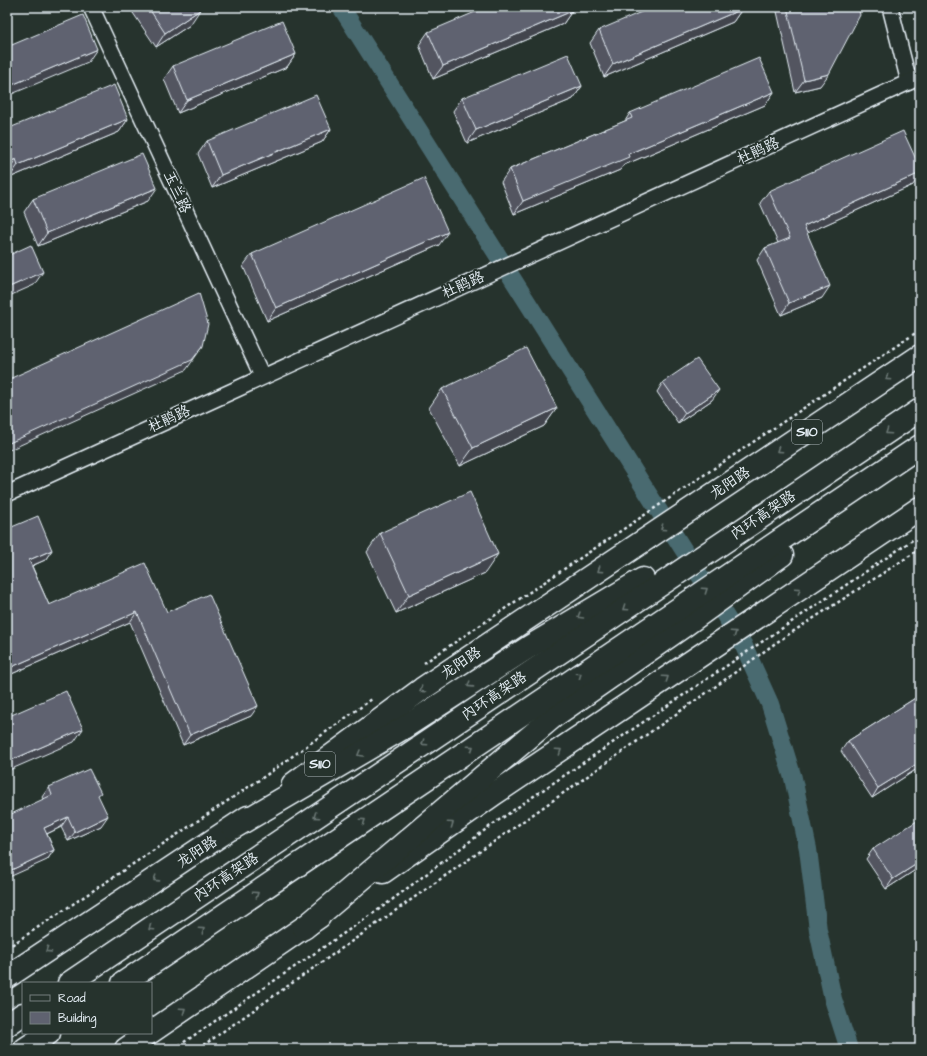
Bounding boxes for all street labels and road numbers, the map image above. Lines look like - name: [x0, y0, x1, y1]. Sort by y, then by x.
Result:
- street label: 杜鹃路: [733, 132, 783, 170]
- street label: 玉兰路: [158, 167, 196, 217]
- street label: 杜鹃路: [438, 266, 488, 304]
- street label: 杜鹃路: [144, 400, 194, 438]
- road number: S110: [792, 420, 822, 444]
- street label: 龙阳路: [705, 462, 755, 504]
- street label: 内环高架路: [726, 485, 800, 545]
- street label: 龙阳路: [436, 642, 486, 684]
- street label: 内环高架路: [457, 666, 531, 726]
- road number: S110: [305, 752, 335, 776]
- street label: 龙阳路: [172, 831, 222, 873]
- street label: 内环高架路: [189, 847, 263, 907]

